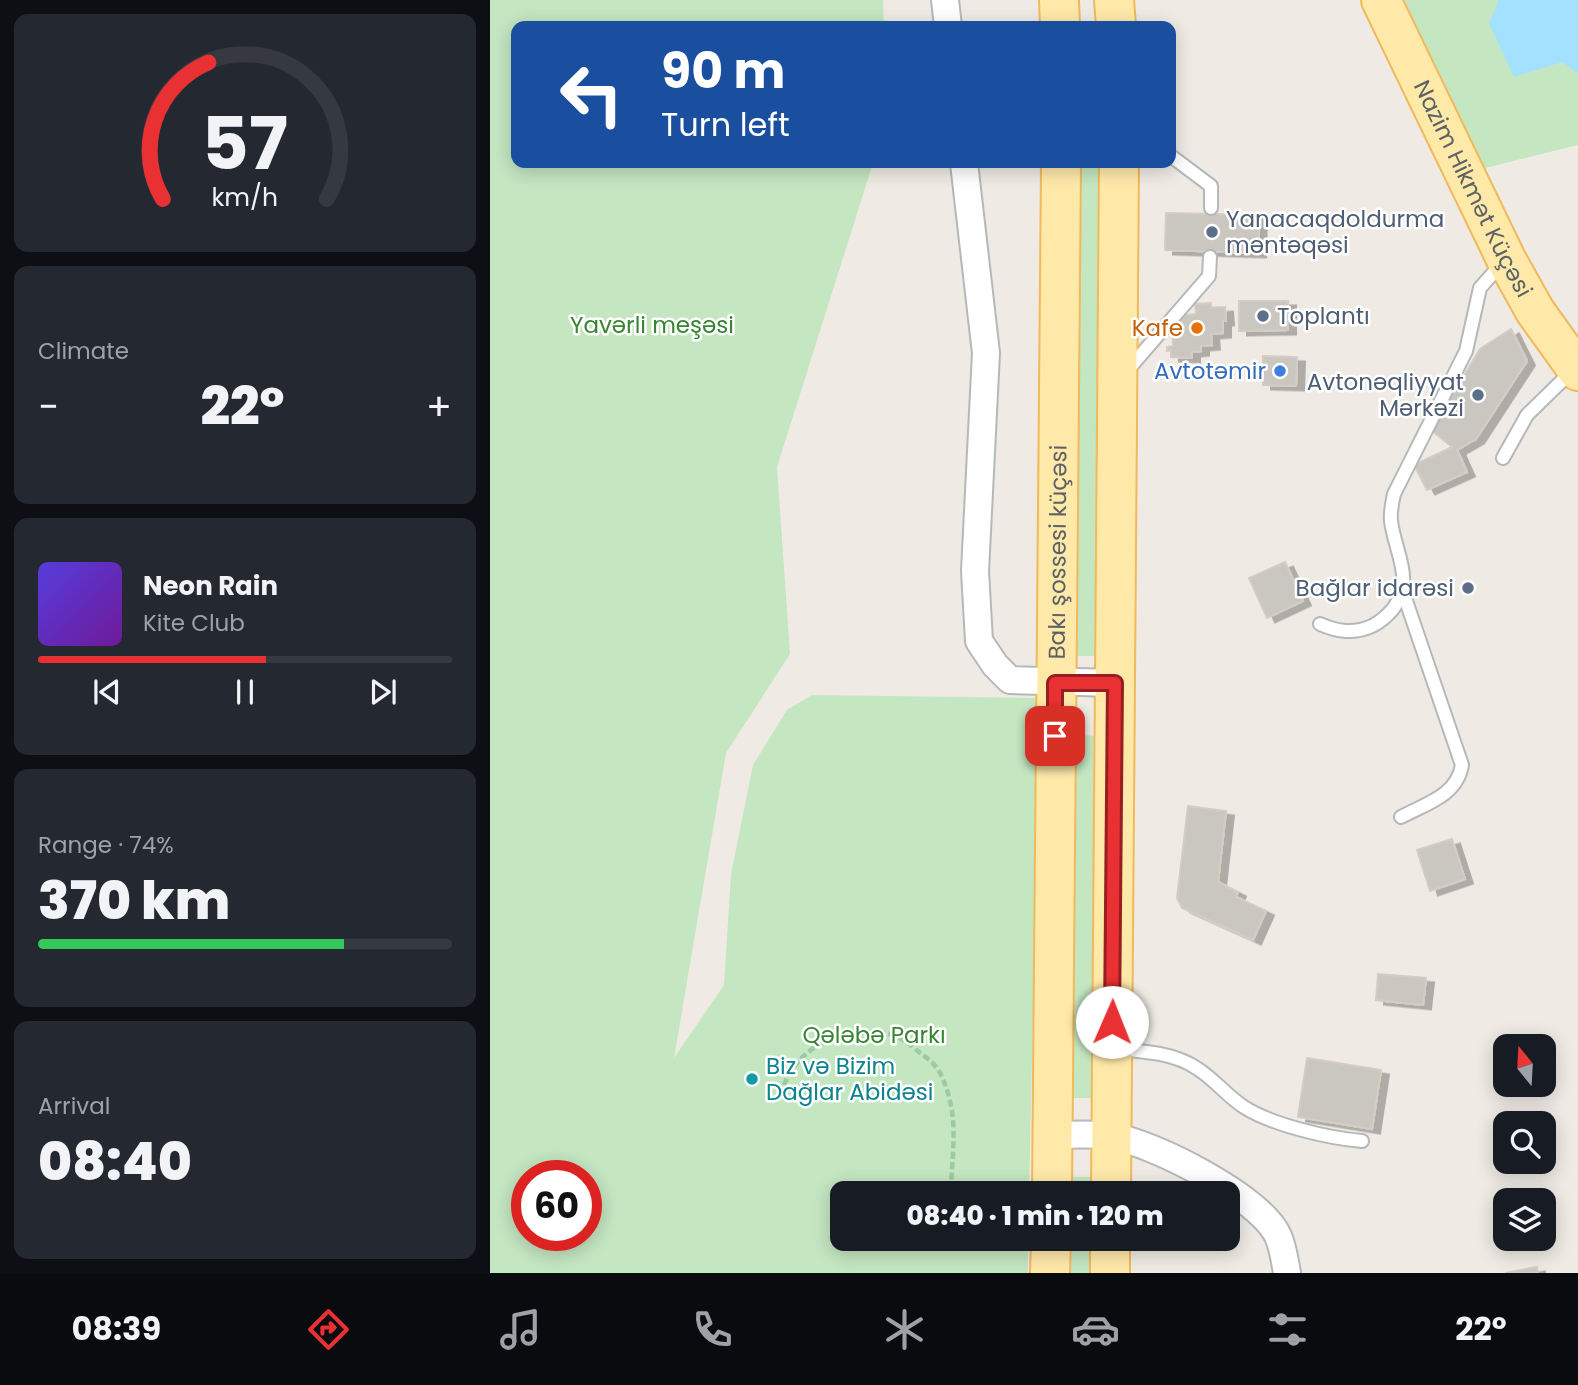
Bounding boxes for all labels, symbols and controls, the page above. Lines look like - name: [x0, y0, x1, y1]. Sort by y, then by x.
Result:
- text: 90 m: [661, 37, 785, 105]
- icon: left: [546, 49, 637, 140]
- street label: Nazim Hikmət Küçəsi: [1406, 75, 1540, 303]
- text: 57: [202, 93, 288, 194]
- text: Turn left: [661, 102, 790, 147]
- text: km/h: [212, 180, 278, 215]
- place label: Yanacaqdoldurma məntəqəsi: [1226, 203, 1444, 261]
- marker: Yanacaqdoldurma məntəqəsi: [1204, 224, 1220, 240]
- place label: Toplantı: [1277, 300, 1370, 332]
- marker: Toplantı: [1255, 308, 1271, 324]
- park label: Yavərli meşəsi: [570, 309, 734, 341]
- place label: Kafe: [1132, 312, 1183, 344]
- marker: Kafe: [1189, 320, 1205, 336]
- text: Climate: [38, 335, 129, 367]
- place label: Avtotəmir: [1154, 355, 1266, 387]
- marker: Avtotəmir: [1272, 363, 1288, 379]
- place label: Avtonəqliyyat Mərkəzi: [1307, 366, 1464, 424]
- text: 22°: [200, 370, 285, 443]
- text: −: [38, 380, 59, 433]
- text: +: [426, 380, 452, 433]
- marker: Avtonəqliyyat Mərkəzi: [1470, 387, 1486, 403]
- street label: Bakı şossesi küçəsi: [1041, 445, 1075, 660]
- text: Neon Rain: [143, 568, 278, 604]
- place label: Bağlar idarəsi: [1296, 572, 1454, 604]
- marker: Bağlar idarəsi: [1460, 580, 1476, 596]
- text: Kite Club: [143, 607, 245, 639]
- icon: previous: [88, 673, 126, 711]
- icon: pause: [226, 673, 264, 711]
- icon: next: [364, 673, 402, 711]
- pin: [1025, 706, 1085, 766]
- icon: arrive: [1036, 717, 1074, 755]
- text: Range · 74%: [38, 829, 174, 861]
- text: 370 km: [38, 864, 230, 937]
- position arrow: [1075, 985, 1149, 1059]
- park label: Qələbə Parkı: [802, 1019, 946, 1051]
- north arrow: [1493, 1034, 1556, 1097]
- map controls: [1493, 1034, 1556, 1251]
- place label: Biz və Bizim Dağlar Abidəsi: [766, 1050, 933, 1108]
- marker: Biz və Bizim Dağlar Abidəsi: [744, 1071, 760, 1087]
- text: Arrival: [38, 1090, 110, 1122]
- button: search: [1493, 1111, 1556, 1174]
- text: 08:40: [38, 1125, 192, 1198]
- speed limit sign: 60: [511, 1160, 602, 1251]
- button: layers: [1493, 1188, 1556, 1251]
- text: 08:40 · 1 min · 120 m: [907, 1198, 1163, 1234]
- icon: directions: [304, 1305, 353, 1354]
- icon: music: [496, 1305, 545, 1354]
- icon: phone: [688, 1305, 737, 1354]
- icon: climate: [880, 1305, 929, 1354]
- icon: car: [1071, 1305, 1120, 1354]
- icon: filters: [1263, 1305, 1312, 1354]
- text: 08:39: [71, 1306, 161, 1351]
- text: 22°: [1455, 1306, 1507, 1351]

